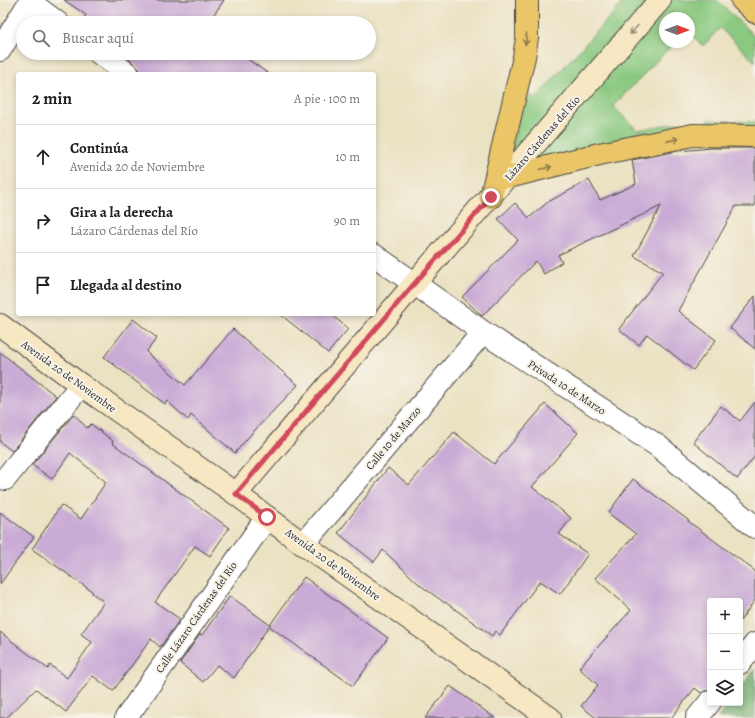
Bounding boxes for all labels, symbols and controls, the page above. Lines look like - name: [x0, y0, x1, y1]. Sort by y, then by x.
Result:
- north arrow: [659, 12, 695, 48]
- search box: [16, 16, 376, 60]
- one-way arrow: [630, 24, 639, 35]
- icon: search: [30, 27, 52, 49]
- text: Buscar aquí: [62, 28, 134, 48]
- one-way arrow: [523, 32, 530, 45]
- text: 2 min: [32, 87, 72, 110]
- text: A pie · 100 m: [294, 90, 360, 107]
- street label: Lázaro Cárdenas del Río: [501, 92, 584, 184]
- one-way arrow: [666, 135, 679, 143]
- text: Continúa: [70, 138, 128, 158]
- icon: ahead: [32, 146, 54, 168]
- text: 10 m: [335, 148, 360, 165]
- text: Avenida 20 de Noviembre: [70, 158, 205, 175]
- one-way arrow: [539, 163, 552, 171]
- route end: [482, 188, 500, 206]
- text: Gira a la derecha: [70, 202, 173, 222]
- icon: right: [32, 210, 54, 232]
- text: 90 m: [334, 212, 360, 229]
- text: Lázaro Cárdenas del Río: [70, 222, 198, 239]
- icon: arrive: [32, 274, 54, 296]
- text: Llegada al destino: [70, 275, 182, 295]
- street label: Avenida 20 de Noviembre: [17, 336, 119, 416]
- street label: Privada 10 de Marzo: [525, 357, 609, 419]
- street label: Calle 10 de Marzo: [362, 403, 425, 473]
- route start: [258, 508, 276, 526]
- street label: Avenida 20 de Noviembre: [281, 524, 383, 604]
- street label: Calle Lázaro Cárdenas del Río: [152, 558, 241, 676]
- map controls: [707, 598, 743, 706]
- button: +: [707, 598, 743, 634]
- button: −: [707, 634, 743, 670]
- button: layers: [707, 670, 743, 706]

